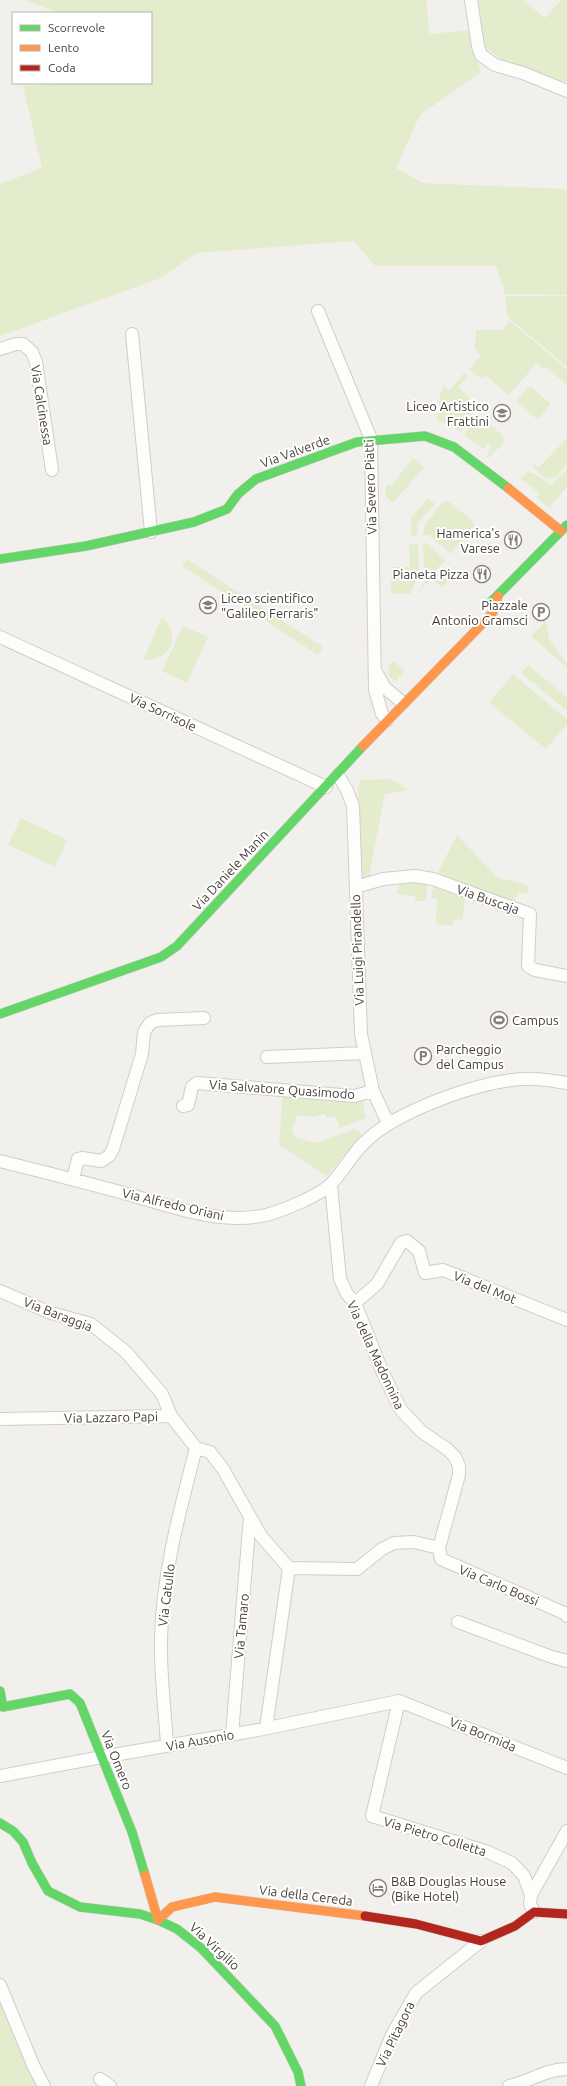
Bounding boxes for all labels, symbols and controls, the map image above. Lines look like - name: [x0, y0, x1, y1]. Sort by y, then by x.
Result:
- legend: [12, 12, 152, 84]
- text: Scorrevole: [48, 21, 105, 34]
- text: Lento: [48, 41, 79, 54]
- text: Coda: [48, 61, 76, 74]
- street label: Via Calcinessa: [29, 364, 55, 446]
- place label: Liceo Artistico Frattini: [406, 399, 489, 428]
- school or university icon: Liceo Artistico Frattini: [492, 403, 512, 423]
- street label: Via Valverde: [258, 432, 332, 470]
- street label: Via Severo Piatti: [361, 439, 379, 535]
- place label: Hamerica's Varese: [437, 526, 500, 555]
- restaurant icon: Hamerica's Varese: [503, 530, 523, 550]
- restaurant icon: Pianeta Pizza: [472, 564, 492, 584]
- place label: Pianeta Pizza: [392, 567, 469, 581]
- place label: Liceo scientifico "Galileo Ferraris": [221, 591, 318, 620]
- school or university icon: Liceo scientifico "Galileo Ferraris": [198, 595, 218, 615]
- place label: Piazzale Antonio Gramsci: [432, 598, 528, 627]
- parking icon: Piazzale Antonio Gramsci: [531, 602, 551, 622]
- street label: Via Sorrisole: [127, 690, 199, 734]
- street label: Via Daniele Manin: [189, 827, 271, 913]
- street label: Via Buscaja: [455, 882, 521, 916]
- street label: Via Luigi Pirandello: [348, 894, 366, 1006]
- sports icon: Campus: [489, 1010, 509, 1030]
- place label: Campus: [512, 1013, 559, 1027]
- place label: Parcheggio del Campus: [436, 1042, 504, 1071]
- parking icon: Parcheggio del Campus: [413, 1046, 433, 1066]
- street label: Via Salvatore Quasimodo: [209, 1077, 355, 1102]
- street label: Via Alfredo Oriani: [121, 1185, 225, 1223]
- street label: Via del Mot: [451, 1268, 519, 1306]
- street label: Via Baraggia: [21, 1294, 95, 1334]
- street label: Via della Madonnina: [345, 1299, 407, 1411]
- street label: Via Lazzaro Papi: [64, 1409, 158, 1425]
- street label: Via Carlo Bossi: [457, 1562, 541, 1608]
- street label: Via Catullo: [155, 1563, 177, 1627]
- street label: Via Tamaro: [231, 1593, 251, 1659]
- street label: Via Bormida: [447, 1714, 519, 1754]
- street label: Via Ausonio: [165, 1727, 235, 1753]
- street label: Via Omero: [99, 1728, 135, 1792]
- street label: Via Pietro Colletta: [382, 1814, 488, 1858]
- place label: B&B Douglas House (Bike Hotel): [391, 1874, 506, 1904]
- hotel icon: B&B Douglas House (Bike Hotel): [368, 1878, 388, 1898]
- street label: Via della Cereda: [258, 1882, 354, 1908]
- street label: Via Virgilio: [187, 1919, 243, 1973]
- street label: Via Pitagora: [373, 1999, 417, 2069]

